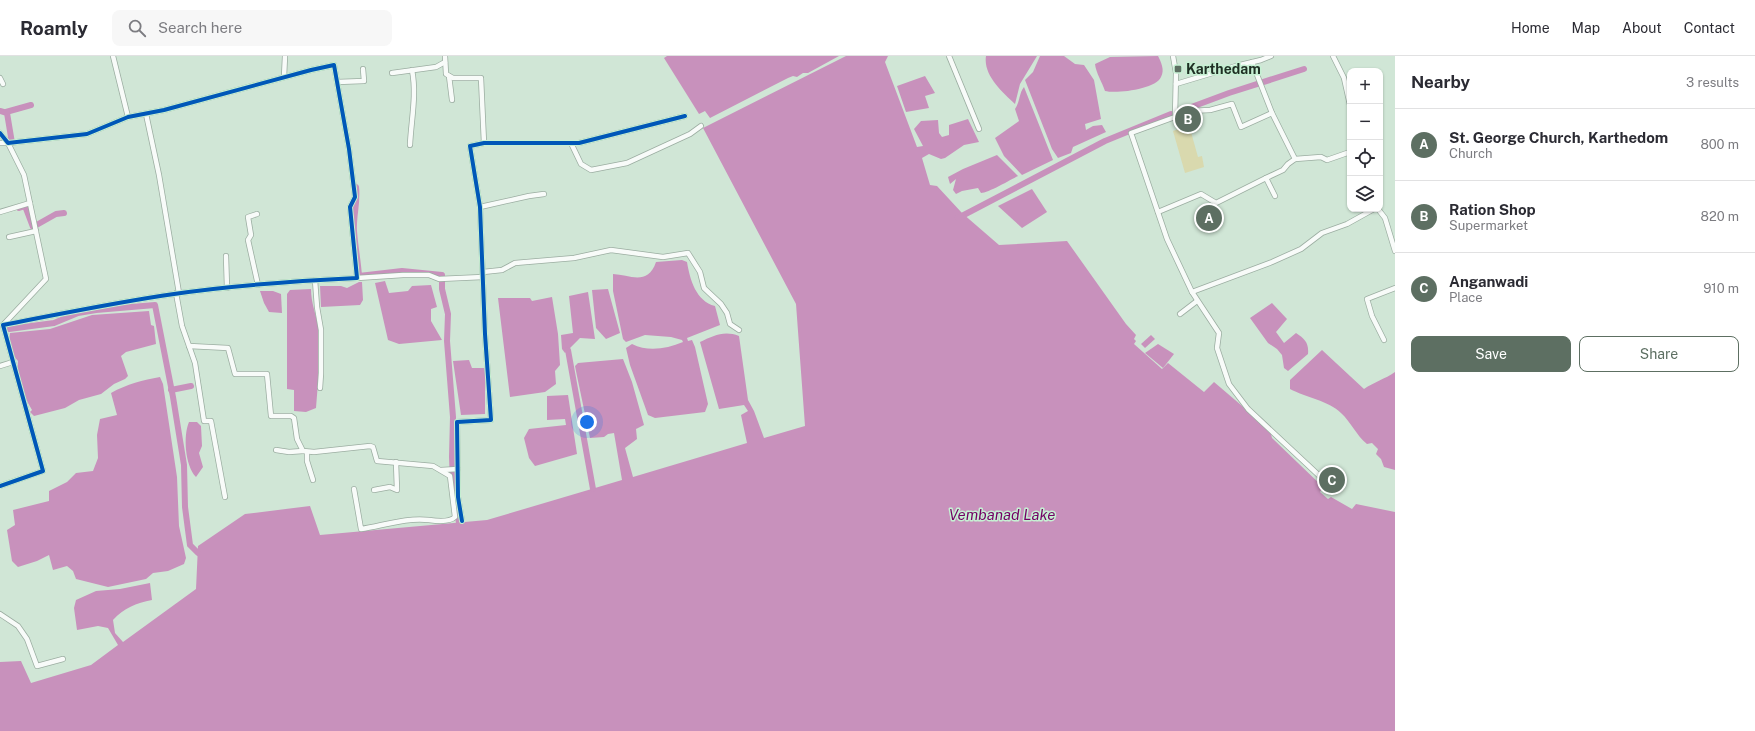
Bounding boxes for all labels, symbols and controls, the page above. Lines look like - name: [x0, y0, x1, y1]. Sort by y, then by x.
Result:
- search box: [112, 10, 392, 46]
- text: Roamly: [20, 17, 88, 39]
- icon: search: [126, 17, 148, 39]
- text: Search here: [158, 19, 242, 36]
- text: Home: [1511, 20, 1550, 36]
- text: Map: [1572, 20, 1600, 36]
- text: About: [1622, 20, 1662, 36]
- text: Contact: [1684, 20, 1735, 36]
- place label: Karthedam: [1186, 61, 1261, 77]
- marker: Karthedam: [1173, 64, 1183, 74]
- map controls: [1347, 68, 1383, 212]
- button: +: [1347, 68, 1383, 104]
- text: Nearby: [1411, 72, 1470, 92]
- text: 3 results: [1686, 75, 1739, 90]
- pin: B: [1175, 104, 1201, 134]
- button: −: [1347, 104, 1383, 140]
- text: St. George Church, Karthedom: [1449, 129, 1668, 146]
- text: A: [1419, 137, 1429, 152]
- text: 800 m: [1700, 137, 1739, 152]
- button: locate: [1347, 140, 1383, 176]
- text: Church: [1449, 146, 1493, 161]
- button: layers: [1347, 176, 1383, 212]
- text: Ration Shop: [1449, 201, 1536, 218]
- pin: A: [1196, 203, 1222, 233]
- text: B: [1420, 209, 1428, 224]
- text: 820 m: [1700, 209, 1739, 224]
- text: Supermarket: [1449, 218, 1528, 233]
- text: Anganwadi: [1449, 273, 1528, 290]
- text: C: [1419, 281, 1429, 296]
- text: 910 m: [1703, 281, 1739, 296]
- text: Place: [1449, 290, 1483, 305]
- button: Save: [1411, 336, 1571, 372]
- button: Share: [1579, 336, 1739, 372]
- your location: [577, 412, 597, 432]
- pin: C: [1319, 465, 1345, 495]
- water label: Vembanad Lake: [949, 506, 1055, 523]

